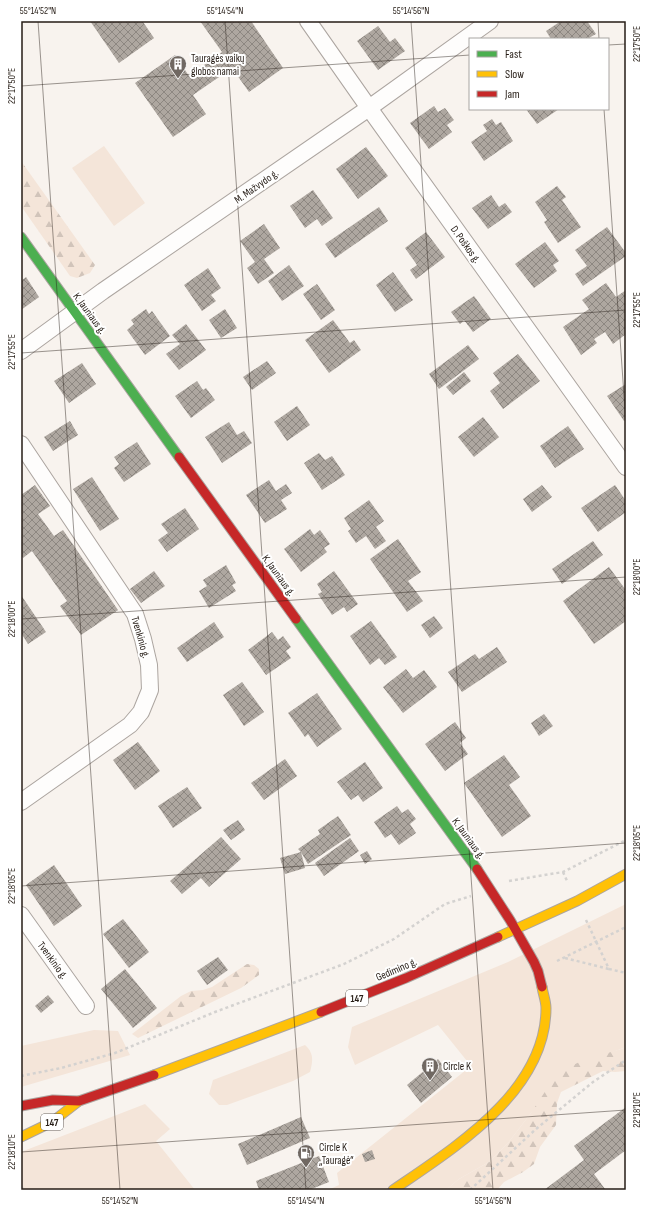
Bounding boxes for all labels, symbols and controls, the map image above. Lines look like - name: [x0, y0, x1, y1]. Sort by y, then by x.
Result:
- text: 55°14'52"N: [20, 5, 56, 17]
- text: 55°14'54"N: [207, 5, 243, 17]
- text: 55°14'56"N: [393, 5, 429, 17]
- text: 22°17'50"E: [631, 26, 643, 62]
- legend: [469, 38, 609, 110]
- text: Fast: [505, 47, 522, 62]
- place label: Tauragės vaikų globos namai: [191, 52, 245, 78]
- building icon: Tauragės vaikų globos namai: [168, 54, 188, 79]
- text: Slow: [505, 67, 524, 82]
- text: 22°17'50"E: [6, 68, 18, 104]
- text: Jam: [504, 87, 520, 102]
- street label: M. Mažvydo g.: [232, 166, 281, 206]
- street label: D. Poškos g.: [448, 223, 483, 265]
- street label: K. Jauniaus g.: [70, 290, 109, 336]
- text: 22°17'55"E: [631, 292, 643, 328]
- text: 22°17'55"E: [6, 334, 18, 370]
- street label: K. Jauniaus g.: [259, 552, 298, 598]
- text: 22°18'00"E: [631, 559, 643, 595]
- text: 22°18'00"E: [6, 601, 18, 637]
- street label: Tvenkinio g.: [128, 615, 153, 660]
- street label: K. Jauniaus g.: [449, 815, 488, 861]
- text: 22°18'05"E: [631, 825, 643, 861]
- text: 22°18'05"E: [6, 868, 18, 904]
- street label: Tvenkinio g.: [35, 939, 71, 982]
- street label: Gedimino g.: [374, 955, 419, 984]
- road number: 147: [346, 990, 368, 1006]
- building icon: Circle K: [420, 1056, 440, 1081]
- place label: Circle K: [443, 1060, 471, 1073]
- text: 22°18'10"E: [631, 1092, 643, 1128]
- road number: 147: [41, 1114, 63, 1130]
- text: 22°18'10"E: [6, 1134, 18, 1170]
- place label: Circle K „Tauragė“: [319, 1141, 354, 1167]
- fuel station icon: Circle K „Tauragė“: [296, 1143, 316, 1168]
- text: 55°14'52"N: [102, 1195, 138, 1207]
- text: 55°14'54"N: [288, 1195, 324, 1207]
- text: 55°14'56"N: [475, 1195, 511, 1207]

